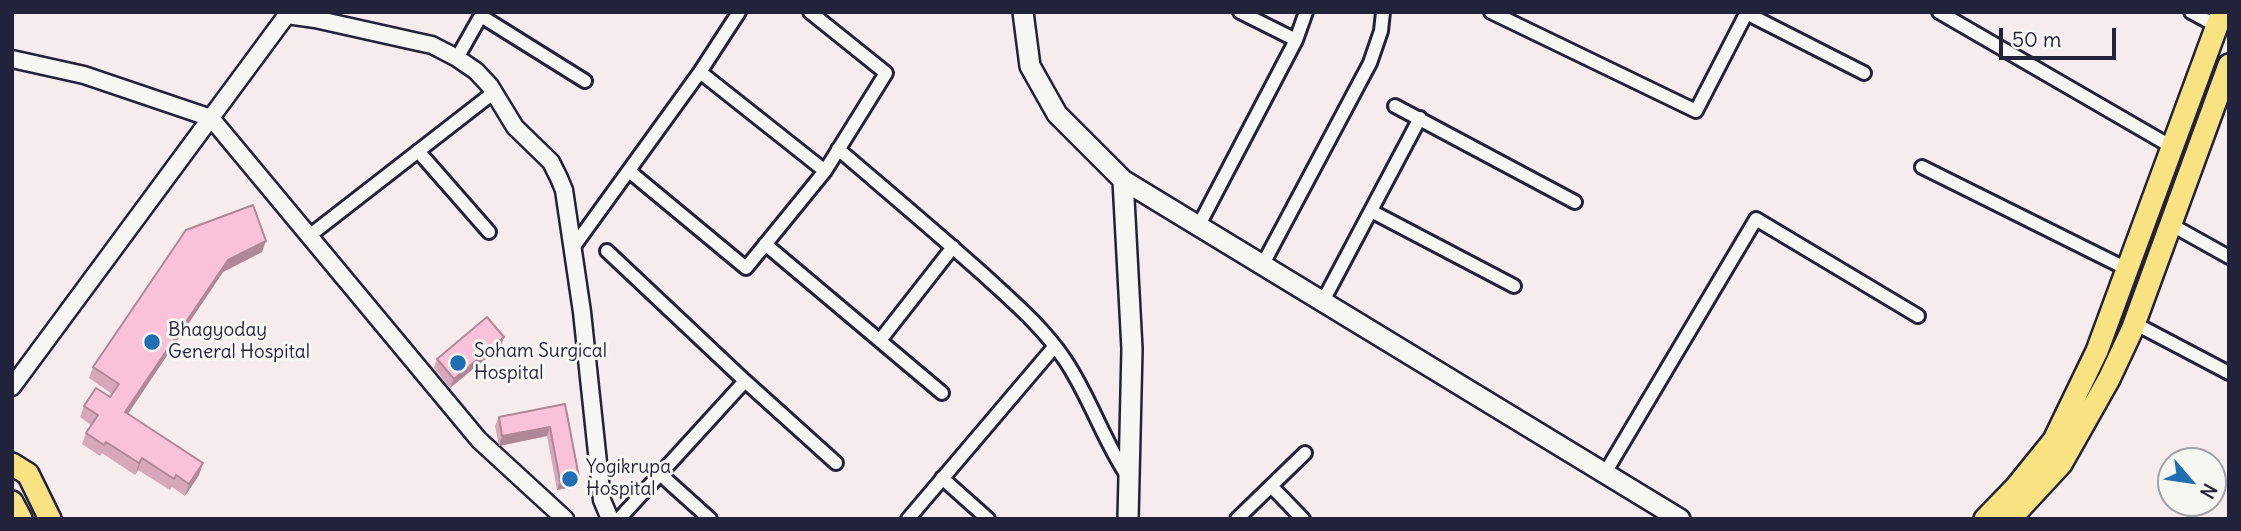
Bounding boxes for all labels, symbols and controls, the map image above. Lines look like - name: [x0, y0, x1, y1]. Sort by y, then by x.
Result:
- scale bar: [2003, 14, 2120, 58]
- text: 50 m: [2012, 26, 2061, 53]
- place label: Bhagyoday General Hospital: [168, 320, 310, 364]
- marker: Bhagyoday General Hospital: [142, 332, 162, 352]
- place label: Soham Surgical Hospital: [474, 341, 607, 385]
- marker: Soham Surgical Hospital: [448, 353, 468, 373]
- north arrow: [2157, 447, 2227, 517]
- place label: Yogikrupa Hospital: [586, 457, 671, 501]
- marker: Yogikrupa Hospital: [560, 469, 580, 489]
- text: N: [2195, 480, 2222, 503]

